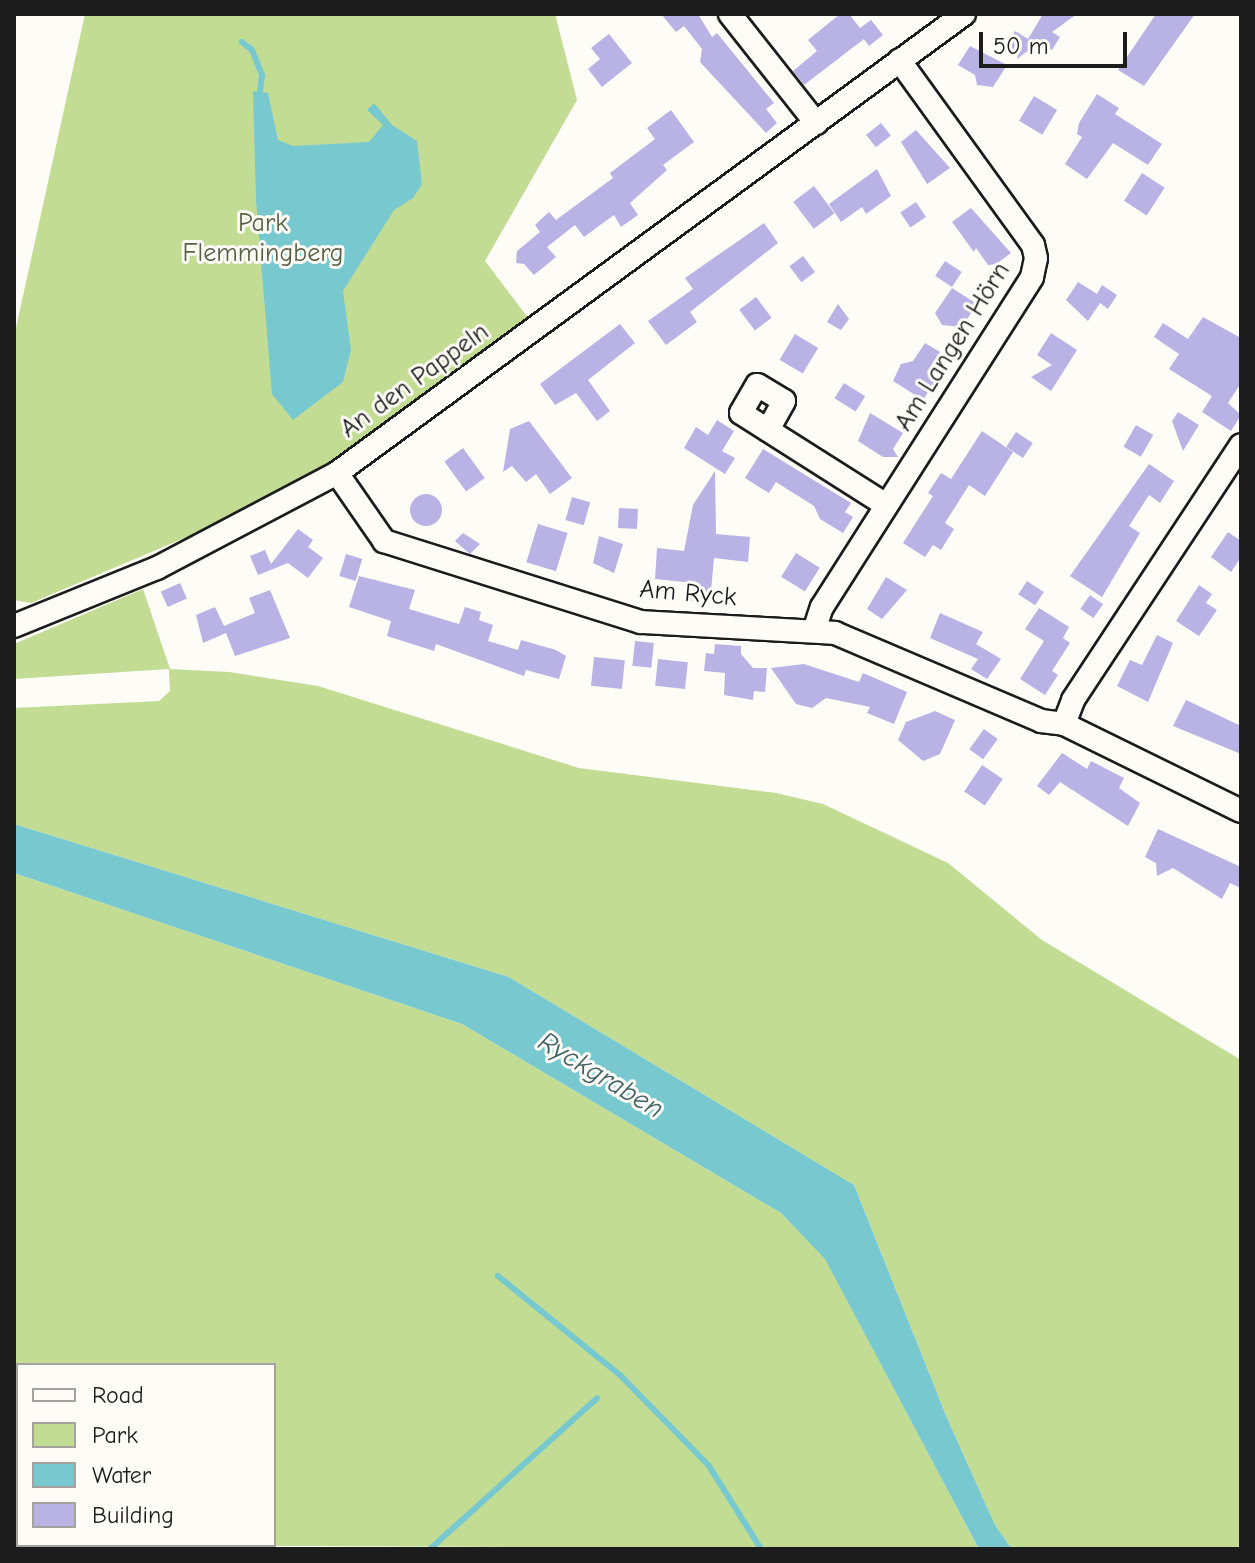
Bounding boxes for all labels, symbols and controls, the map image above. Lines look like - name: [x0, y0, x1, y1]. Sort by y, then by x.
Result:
- scale bar: [983, 16, 1131, 66]
- text: 50 m: [993, 32, 1049, 60]
- park label: Park Flemmingberg: [182, 208, 344, 270]
- street label: Am Langen Hörn: [889, 257, 1017, 437]
- street label: An den Pappeln: [335, 317, 495, 445]
- street label: Am Ryck: [638, 574, 738, 614]
- water label: Ryckgraben: [532, 1024, 670, 1126]
- legend: [16, 1363, 276, 1547]
- text: Road: [92, 1381, 144, 1409]
- text: Park: [92, 1421, 138, 1449]
- text: Water: [92, 1461, 151, 1489]
- text: Building: [92, 1501, 174, 1529]

